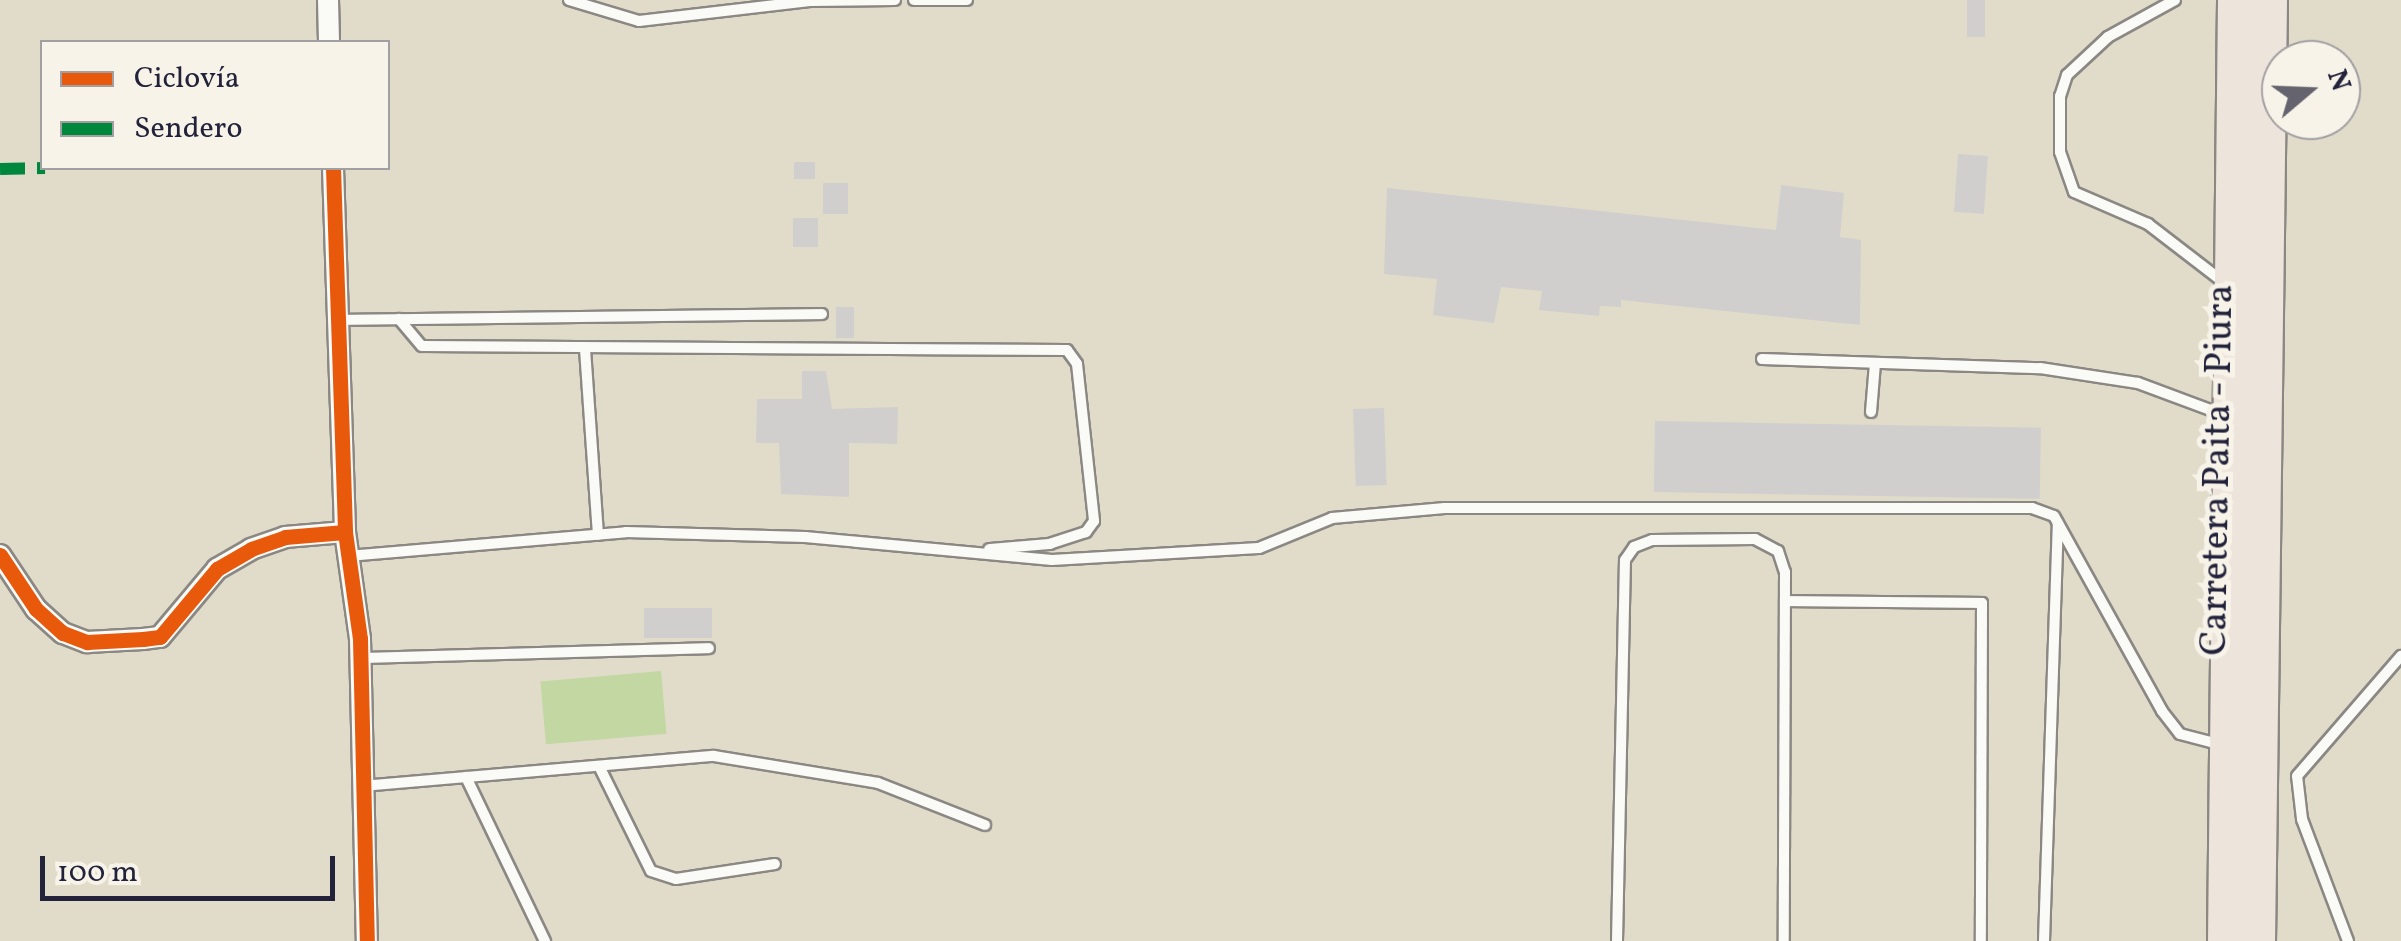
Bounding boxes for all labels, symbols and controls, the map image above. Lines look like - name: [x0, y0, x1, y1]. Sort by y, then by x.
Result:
- legend: [40, 40, 390, 170]
- north arrow: [2261, 40, 2361, 140]
- text: Ciclovía: [134, 58, 240, 100]
- text: N: [2316, 65, 2360, 97]
- text: Sendero: [134, 108, 242, 150]
- street label: Carretera Paita - Piura: [2193, 283, 2245, 657]
- scale bar: [45, 836, 340, 898]
- text: 100 m: [57, 852, 138, 894]

